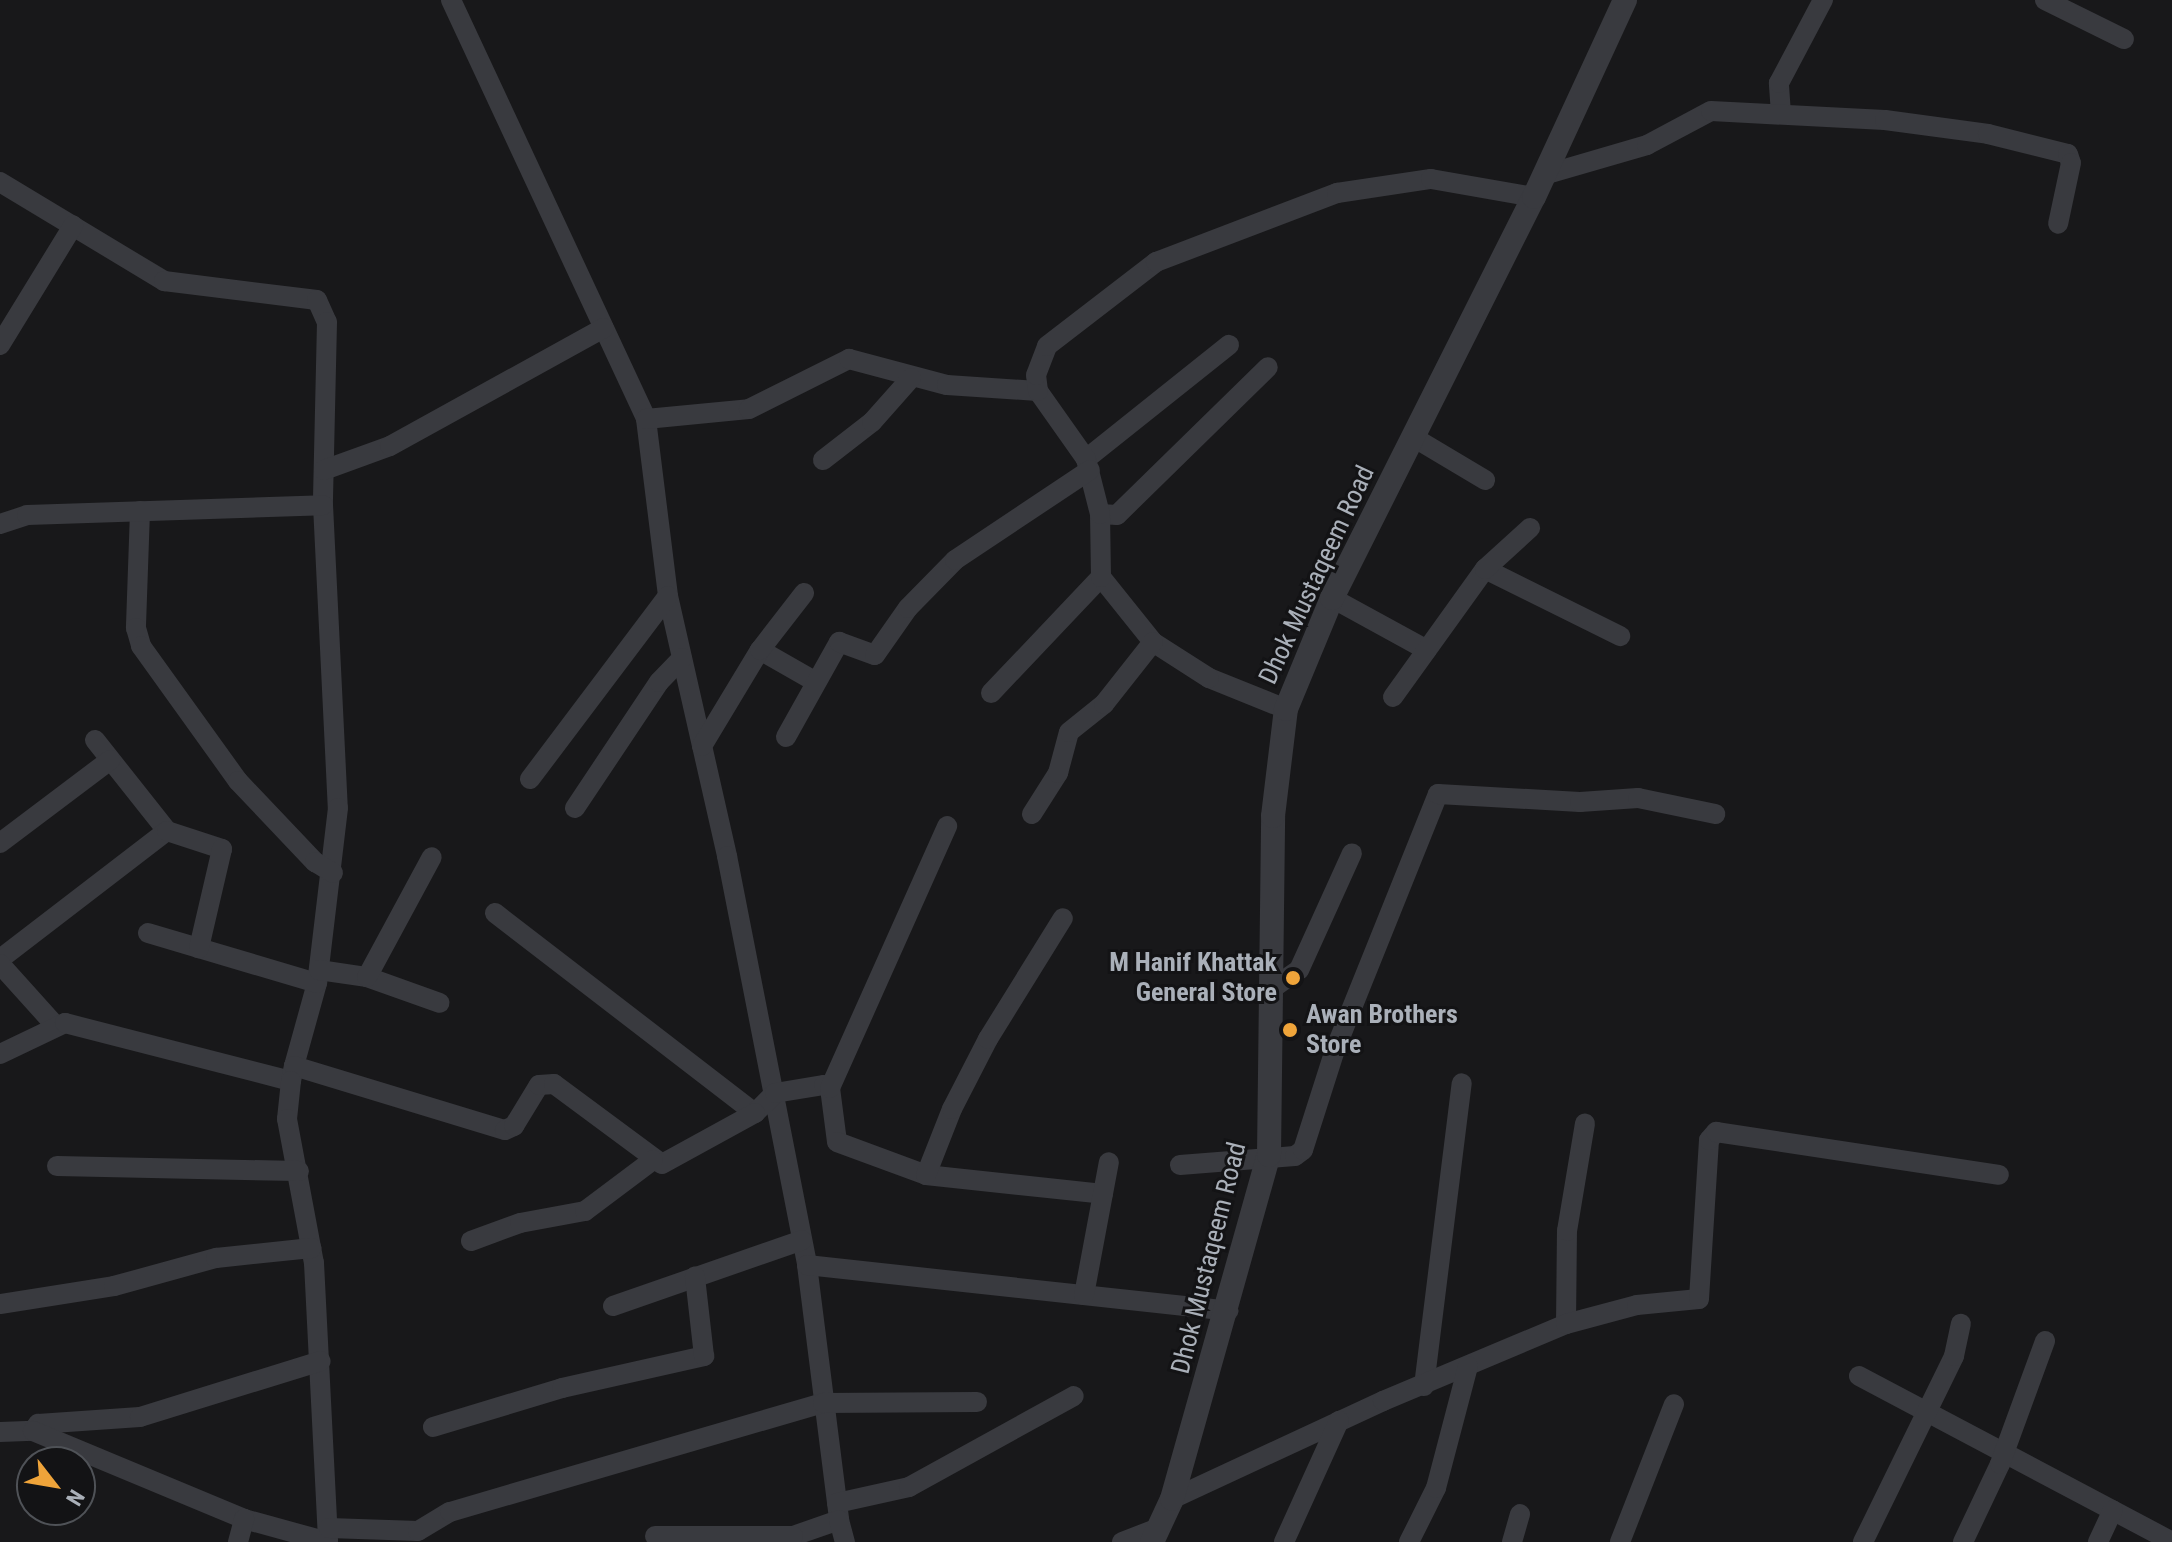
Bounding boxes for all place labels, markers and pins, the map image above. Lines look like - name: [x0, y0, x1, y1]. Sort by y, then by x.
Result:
- place label: M Hanif Khattak General Store: [1109, 947, 1277, 1008]
- marker: M Hanif Khattak General Store: [1284, 969, 1302, 987]
- place label: Awan Brothers Store: [1306, 999, 1458, 1060]
- marker: Awan Brothers Store: [1281, 1021, 1299, 1039]

